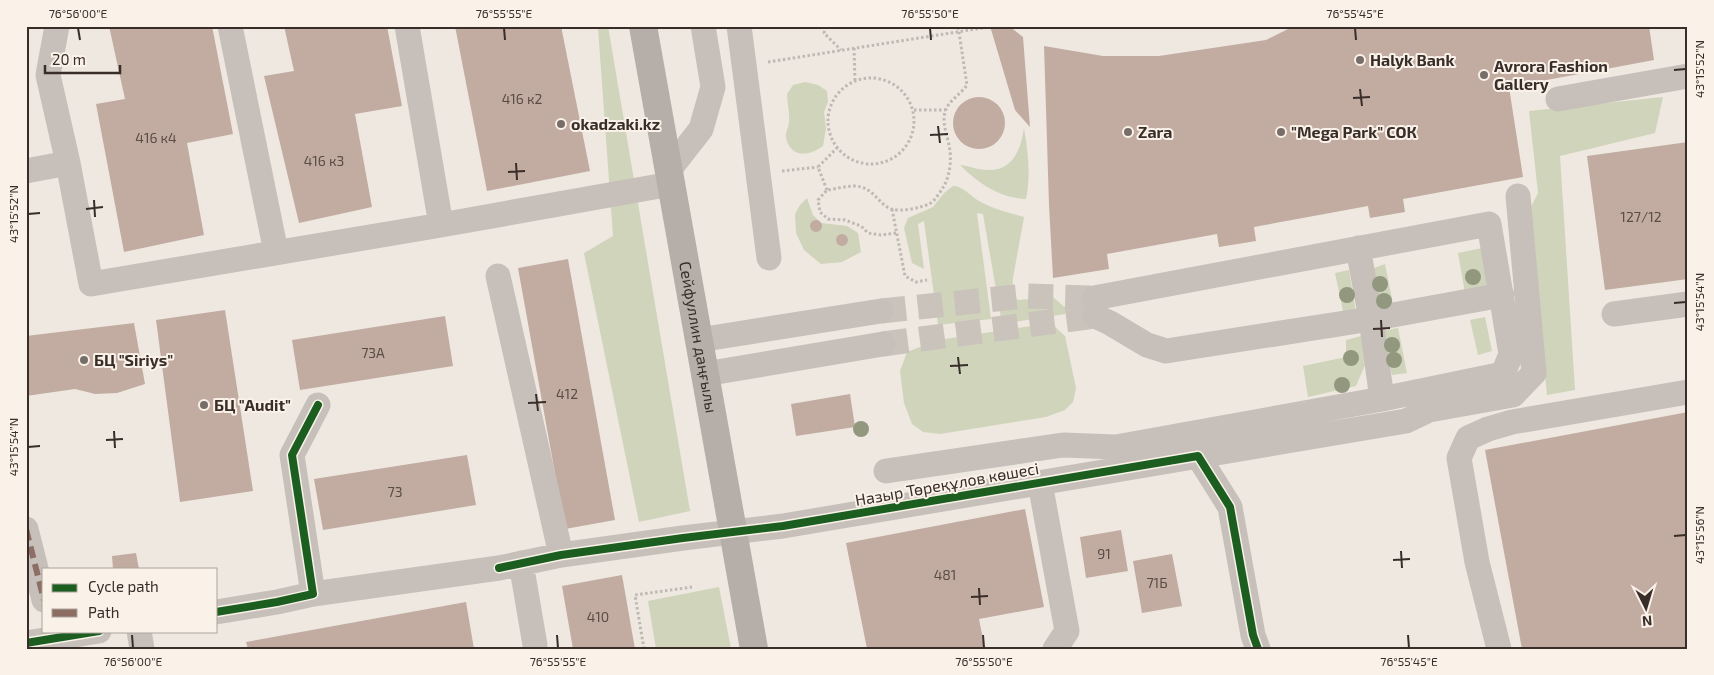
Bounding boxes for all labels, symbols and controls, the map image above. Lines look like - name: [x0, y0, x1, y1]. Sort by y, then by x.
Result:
- text: 76°56'00"E: [49, 6, 108, 20]
- text: 76°55'55"E: [476, 6, 533, 20]
- text: 76°55'50"E: [901, 6, 959, 20]
- text: 76°55'45"E: [1326, 6, 1384, 20]
- text: 43°15'52"N: [1692, 40, 1706, 98]
- scale bar: [45, 42, 120, 74]
- text: 20 m: [52, 50, 86, 68]
- place label: Halyk Bank: [1370, 50, 1454, 70]
- marker: Halyk Bank: [1354, 54, 1366, 66]
- place label: Avrora Fashion Gallery: [1494, 56, 1608, 94]
- marker: Avrora Fashion Gallery: [1478, 69, 1490, 81]
- house number: 416 к2: [502, 90, 542, 107]
- place label: okadzaki.kz: [571, 114, 660, 133]
- marker: okadzaki.kz: [555, 118, 567, 130]
- place label: Zara: [1138, 122, 1172, 141]
- place label: "Mega Park" СОК: [1291, 122, 1417, 141]
- marker: Zara: [1122, 126, 1134, 138]
- marker: "Mega Park" СОК: [1275, 126, 1287, 138]
- house number: 416 к4: [135, 129, 177, 146]
- house number: 416 к3: [304, 152, 344, 169]
- text: 43°15'52"N: [6, 185, 20, 243]
- house number: 127/12: [1620, 208, 1662, 225]
- street label: Сейфуллин даңғылы: [676, 260, 722, 414]
- text: 43°15'54"N: [1692, 273, 1706, 331]
- house number: 73А: [361, 344, 385, 361]
- place label: БЦ "Siriys": [94, 350, 173, 370]
- marker: БЦ "Siriys": [78, 354, 90, 366]
- house number: 412: [556, 385, 578, 402]
- place label: БЦ "Audit": [214, 395, 291, 414]
- marker: БЦ "Audit": [198, 399, 210, 411]
- text: 43°15'54"N: [6, 418, 20, 476]
- street label: Назыр Төреқұлов көшесі: [854, 458, 1040, 509]
- house number: 73: [388, 483, 402, 500]
- text: 43°15'56"N: [1692, 506, 1706, 564]
- house number: 91: [1097, 545, 1111, 562]
- house number: 481: [934, 566, 956, 583]
- legend: [42, 568, 218, 632]
- house number: 71Б: [1146, 574, 1168, 591]
- text: Cycle path: [88, 577, 159, 595]
- north arrow: [1622, 582, 1672, 632]
- text: Path: [88, 603, 119, 621]
- house number: 410: [587, 608, 609, 625]
- text: N: [1641, 613, 1653, 630]
- text: 76°56'00"E: [104, 654, 163, 668]
- text: 76°55'55"E: [530, 654, 587, 668]
- text: 76°55'50"E: [955, 654, 1013, 668]
- text: 76°55'45"E: [1380, 654, 1438, 668]

